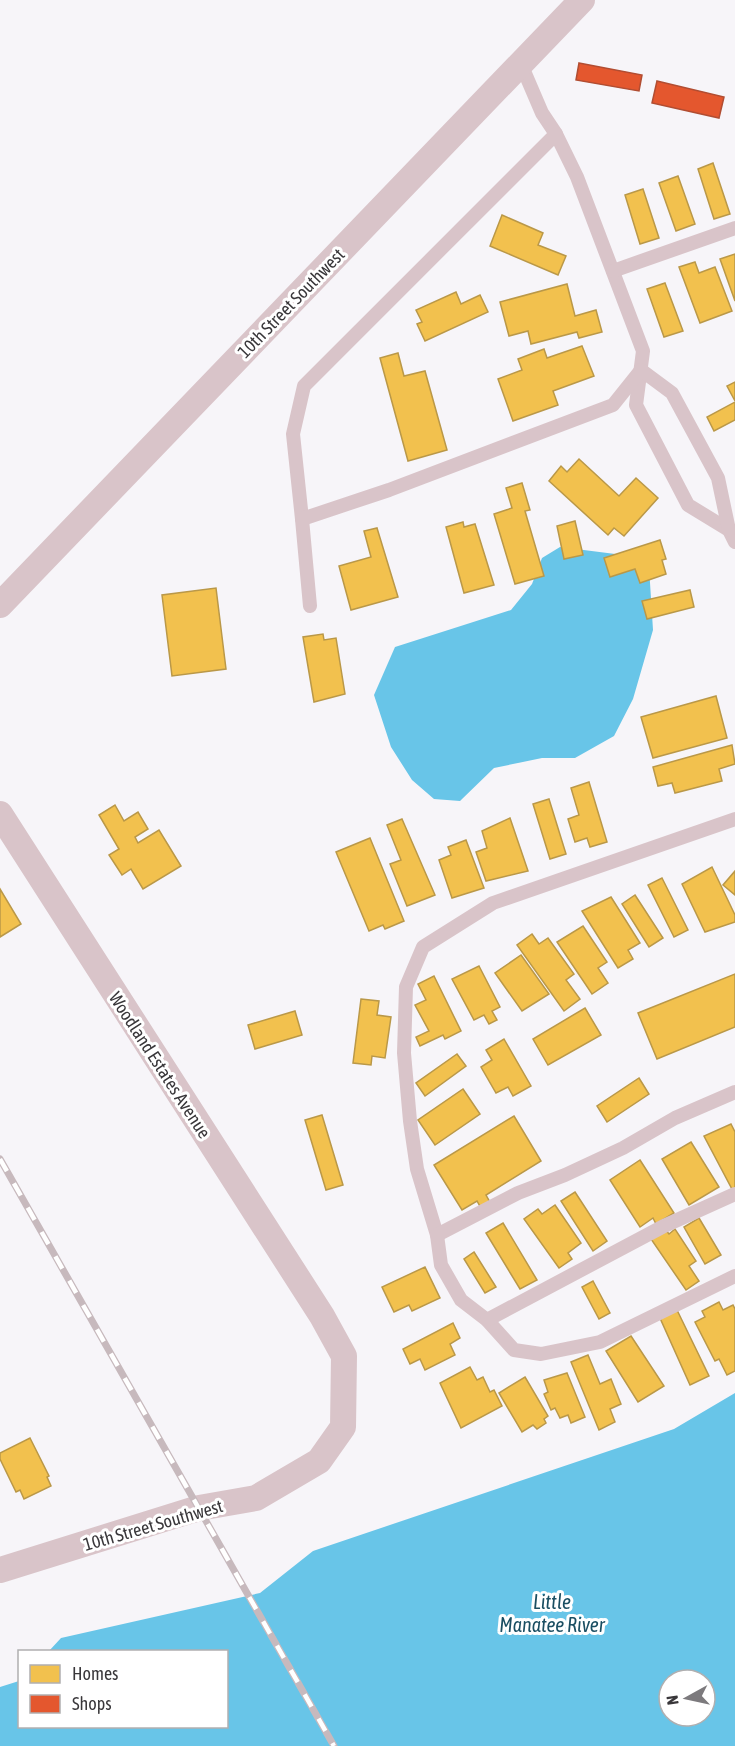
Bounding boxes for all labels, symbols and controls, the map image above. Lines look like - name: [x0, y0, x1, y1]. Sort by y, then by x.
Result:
- street label: 10th Street Southwest: [233, 244, 349, 362]
- street label: Woodland Estates Avenue: [105, 988, 215, 1142]
- street label: 10th Street Southwest: [81, 1495, 225, 1555]
- water label: Little Manatee River: [499, 1590, 606, 1636]
- legend: [18, 1650, 228, 1728]
- text: Homes: [72, 1663, 118, 1684]
- north arrow: [657, 1668, 717, 1728]
- text: Shops: [72, 1693, 112, 1714]
- text: N: [663, 1694, 682, 1706]

